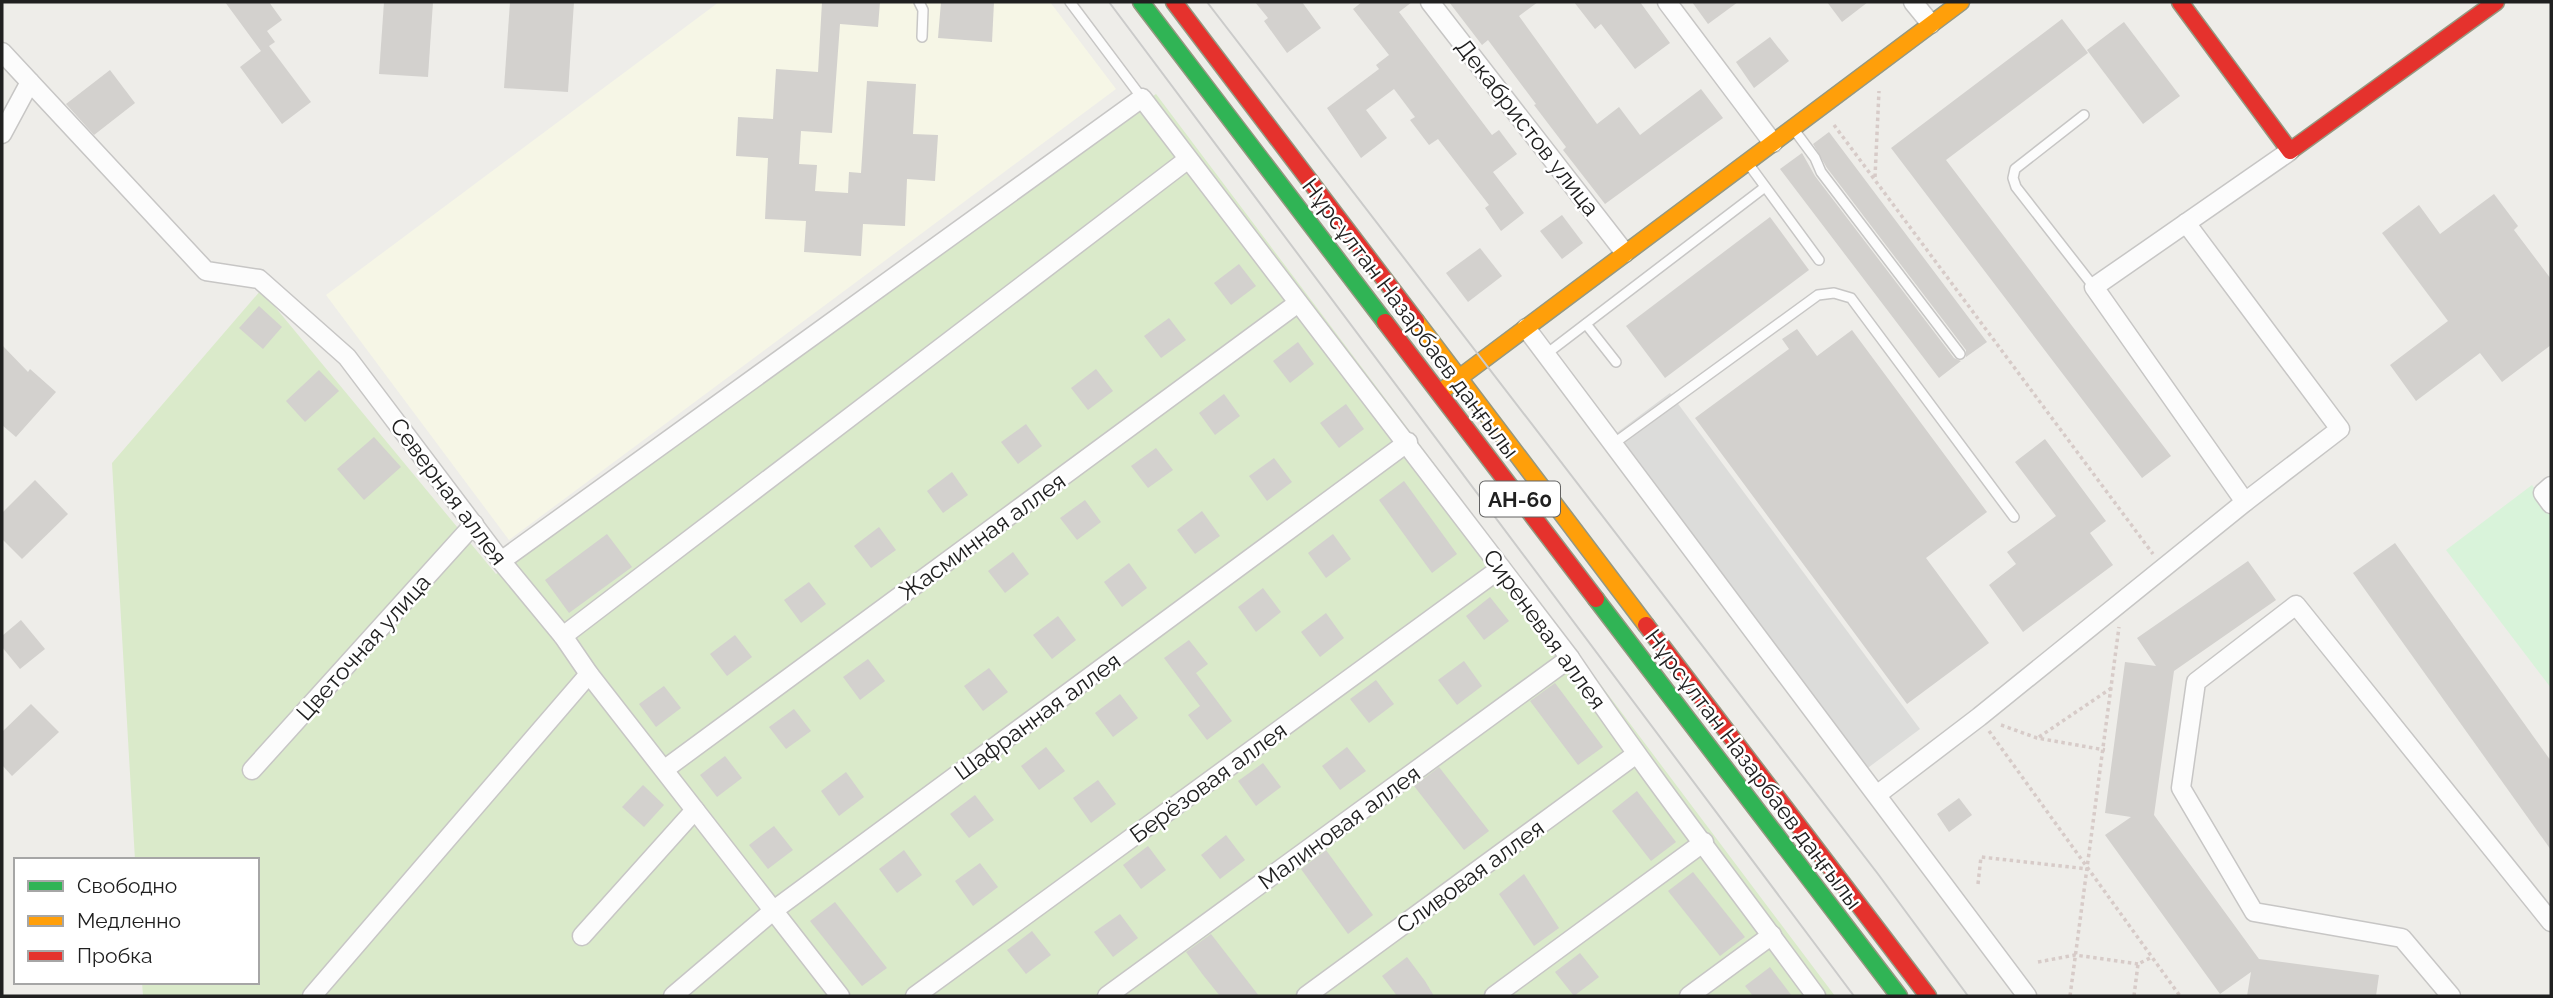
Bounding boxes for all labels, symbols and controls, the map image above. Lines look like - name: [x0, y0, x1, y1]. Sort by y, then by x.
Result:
- street label: Декабристов улица: [1451, 33, 1605, 221]
- street label: Нұрсұлтан Назарбаев даңғылы: [1297, 173, 1525, 463]
- street label: Северная аллея: [385, 412, 513, 570]
- street label: Жасминная аллея: [894, 467, 1070, 605]
- road number: АН-60: [1480, 482, 1560, 516]
- street label: Сиреневая аллея: [1478, 544, 1612, 714]
- street label: Цветочная улица: [290, 568, 436, 726]
- street label: Нұрсұлтан Назарбаев даңғылы: [1640, 624, 1868, 914]
- street label: Шафранная аллея: [949, 647, 1125, 785]
- street label: Берёзовая аллея: [1124, 716, 1292, 848]
- street label: Малиновая аллея: [1253, 759, 1425, 895]
- street label: Сливовая аллея: [1391, 814, 1549, 938]
- legend: [14, 858, 259, 984]
- text: Свободно: [77, 873, 177, 898]
- text: Медленно: [77, 908, 181, 933]
- text: Пробка: [77, 943, 153, 968]

